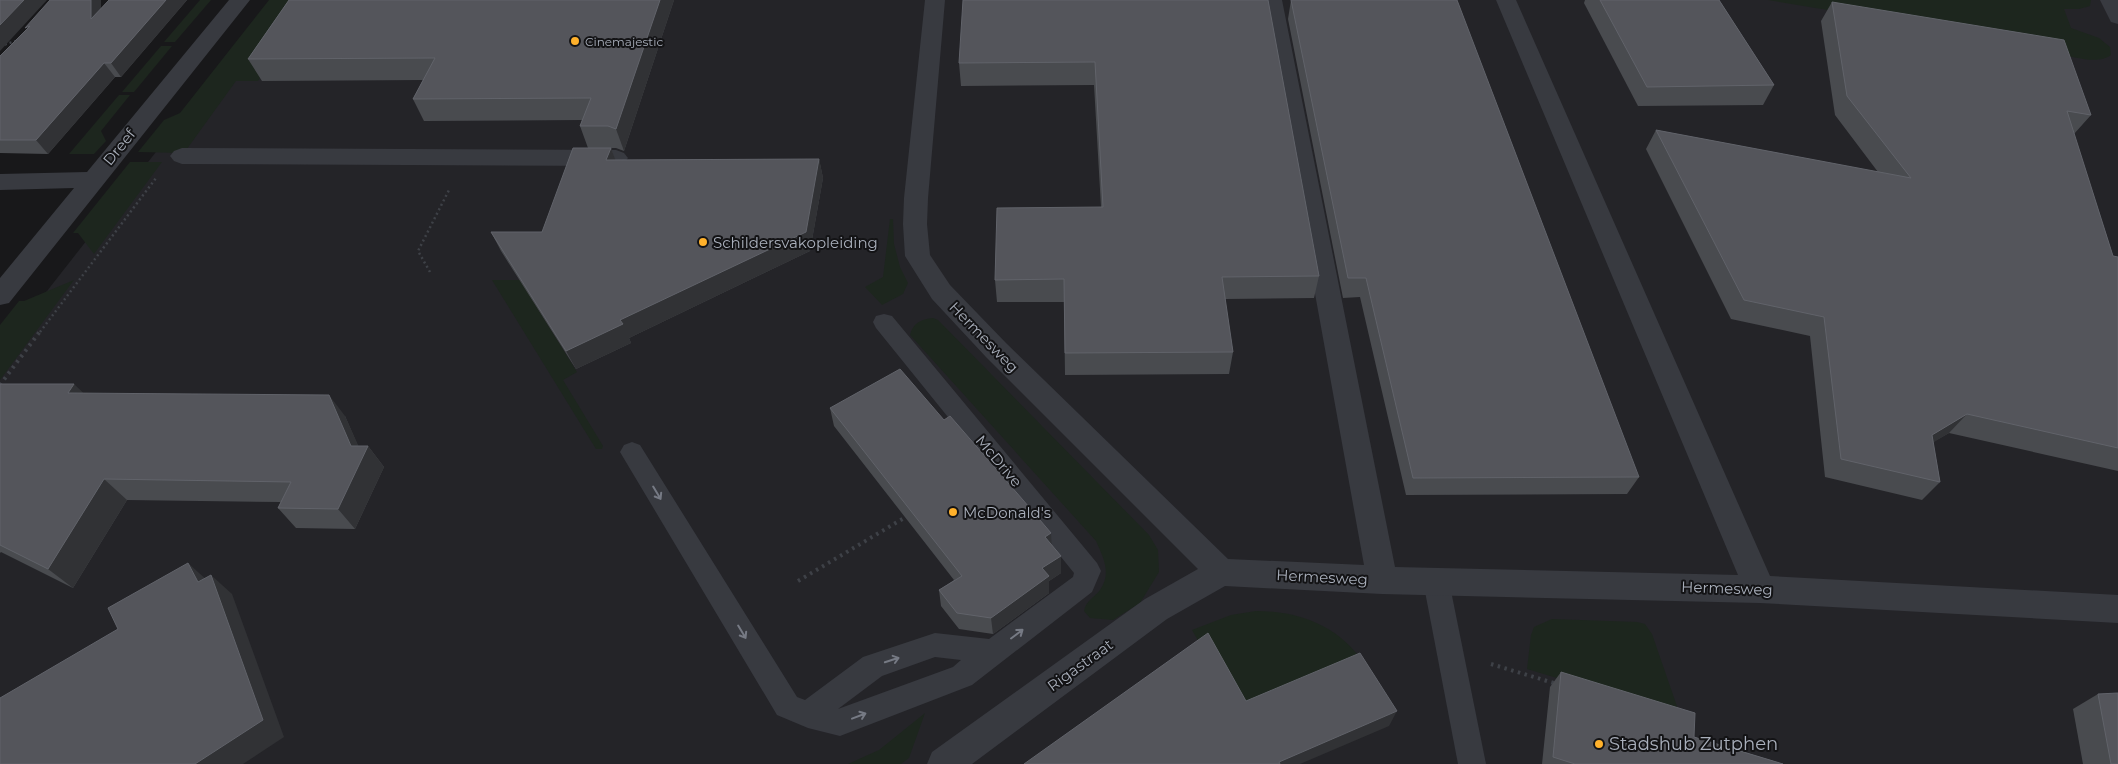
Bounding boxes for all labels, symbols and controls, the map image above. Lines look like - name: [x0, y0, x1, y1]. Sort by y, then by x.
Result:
- place label: Cinemajestic: [585, 34, 663, 49]
- marker: Cinemajestic: [569, 35, 581, 47]
- street label: Dreef: [99, 124, 140, 169]
- place label: Schildersvakopleiding: [713, 233, 878, 252]
- marker: Schildersvakopleiding: [697, 236, 709, 248]
- street label: Hermesweg: [945, 297, 1023, 377]
- street label: McDrive: [972, 431, 1026, 491]
- one-way arrow: [653, 486, 663, 500]
- place label: McDonald's: [963, 503, 1051, 522]
- marker: McDonald's: [947, 506, 959, 518]
- street label: Hermesweg: [1276, 565, 1368, 589]
- street label: Hermesweg: [1681, 577, 1773, 599]
- one-way arrow: [738, 624, 748, 638]
- one-way arrow: [1010, 629, 1024, 639]
- street label: Rigastraat: [1043, 635, 1117, 695]
- one-way arrow: [883, 654, 899, 664]
- one-way arrow: [851, 711, 866, 720]
- place label: Stadshub Zutphen: [1609, 733, 1778, 755]
- marker: Stadshub Zutphen: [1593, 738, 1605, 750]

